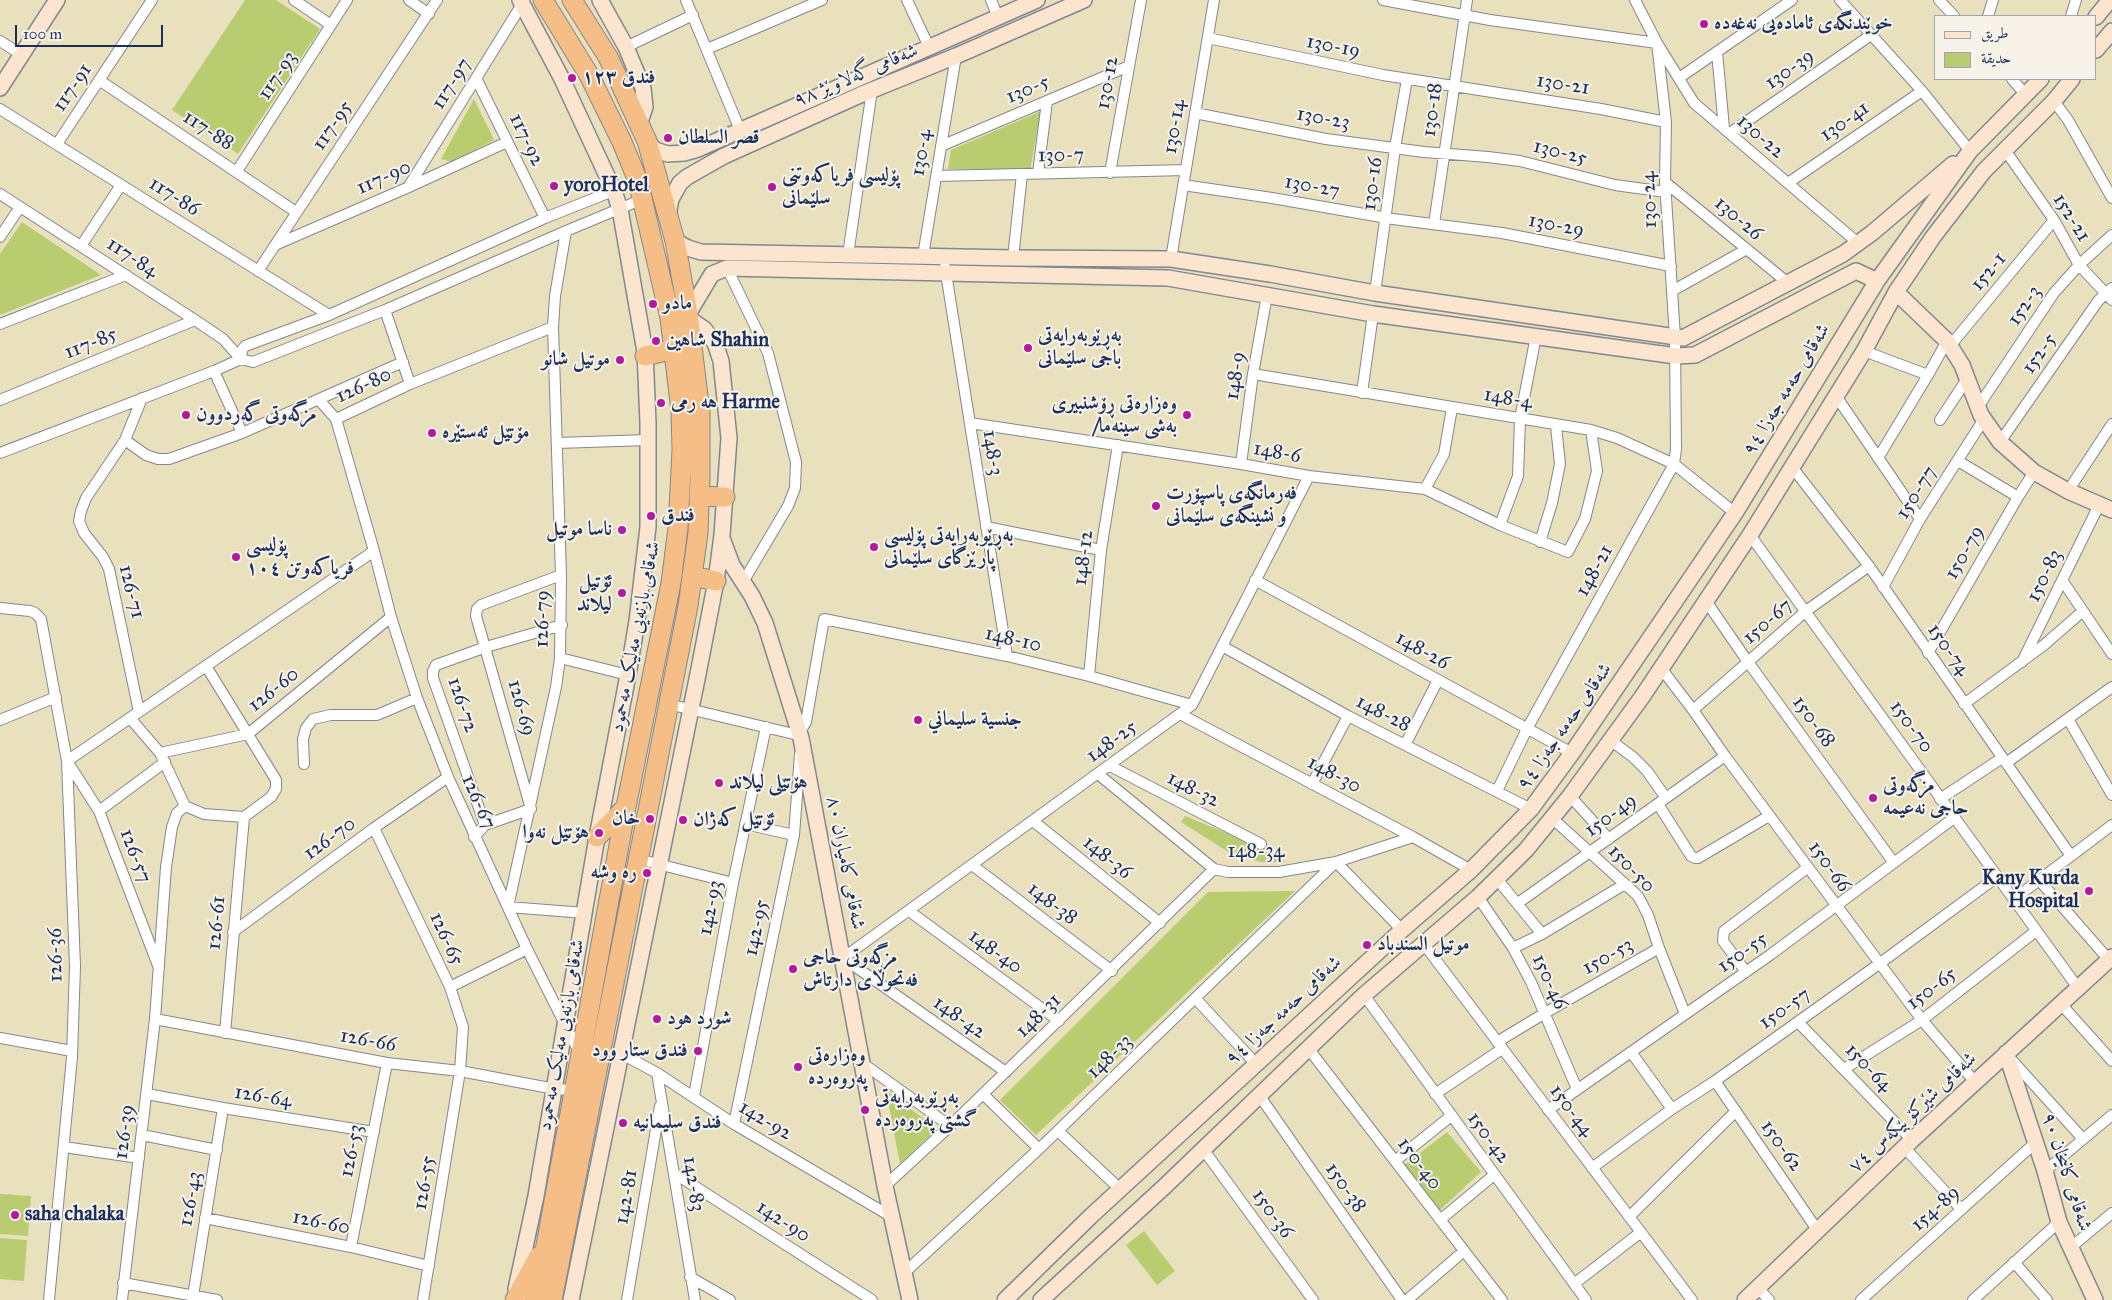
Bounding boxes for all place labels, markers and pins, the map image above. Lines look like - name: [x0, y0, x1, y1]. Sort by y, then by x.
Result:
- place label: خوێندنگەی ئامادەیی نەغەدە: [1714, 12, 1893, 36]
- marker: خوێندنگەی ئامادەیی نەغەدە: [1698, 18, 1710, 30]
- place label: فندق ١٢٣: [582, 66, 655, 90]
- marker: فندق ١٢٣: [566, 72, 578, 84]
- place label: قصر السلطان: [678, 126, 760, 150]
- marker: قصر السلطان: [662, 132, 674, 144]
- place label: پۆلیسی فریاکەوتنی سلێمانی: [782, 164, 900, 211]
- place label: yoroHotel: [564, 174, 649, 198]
- marker: yoroHotel: [548, 180, 560, 192]
- marker: پۆلیسی فریاکەوتنی سلێمانی: [766, 181, 778, 193]
- place label: مادو: [663, 292, 692, 316]
- marker: مادو: [647, 298, 659, 310]
- place label: بەڕێوبەرایەتی باجی سلێمانی: [1038, 324, 1122, 371]
- place label: شاهین Shahin: [666, 329, 769, 353]
- marker: شاهین Shahin: [650, 335, 662, 347]
- marker: بەڕێوبەرایەتی باجی سلێمانی: [1022, 342, 1034, 354]
- place label: موتيل شانو: [542, 348, 610, 372]
- marker: موتيل شانو: [614, 354, 626, 366]
- place label: هه رمی Harme: [671, 391, 780, 415]
- place label: وە‌زارە‌تی ڕۆشنبیری /بە‌شی سینە‌ما: [1052, 392, 1177, 439]
- marker: هه رمی Harme: [655, 397, 667, 409]
- place label: مزگەوتی گەردوون: [196, 403, 316, 427]
- marker: مزگەوتی گەردوون: [180, 409, 192, 421]
- marker: وە‌زارە‌تی ڕۆشنبیری /بە‌شی سینە‌ما: [1181, 409, 1193, 421]
- place label: مۆتێل ئەستێرە: [442, 421, 530, 445]
- marker: مۆتێل ئەستێرە: [426, 427, 438, 439]
- place label: فەرمانگەی پاسپۆرت و نشینگەی سلێمانی: [1166, 482, 1297, 529]
- marker: فەرمانگەی پاسپۆرت و نشینگەی سلێمانی: [1150, 500, 1162, 512]
- place label: فندق: [661, 504, 695, 528]
- marker: فندق: [645, 510, 657, 522]
- place label: ناسا موتيل: [546, 518, 612, 542]
- marker: ناسا موتيل: [616, 524, 628, 536]
- place label: بەڕێوبەرایەتی پۆلیسی پارێزگای سلێمانی: [884, 524, 1014, 571]
- place label: پۆلیسی فریاکەوتن ١٠٤: [246, 534, 354, 581]
- marker: بەڕێوبەرایەتی پۆلیسی پارێزگای سلێمانی: [868, 541, 880, 553]
- marker: پۆلیسی فریاکەوتن ١٠٤: [230, 551, 242, 563]
- place label: ئۆتیل لیلاند: [577, 570, 612, 617]
- marker: ئۆتیل لیلاند: [616, 587, 628, 599]
- place label: جنسية سليماني: [928, 708, 1022, 732]
- marker: جنسية سليماني: [912, 714, 924, 726]
- place label: هۆتێلی لیلاند: [729, 771, 807, 795]
- place label: مزگەوتی حاجی نەعیمە: [1883, 774, 1968, 821]
- marker: هۆتێلی لیلاند: [713, 777, 725, 789]
- marker: مزگەوتی حاجی نەعیمە: [1867, 792, 1879, 804]
- place label: خان: [612, 807, 640, 831]
- place label: ئۆتێل کەژان: [693, 808, 775, 832]
- marker: خان: [644, 813, 656, 825]
- marker: ئۆتێل کەژان: [677, 814, 689, 826]
- place label: هۆتێل نەوا: [522, 821, 589, 845]
- marker: هۆتێل نەوا: [593, 827, 605, 839]
- place label: ره وشه: [590, 861, 637, 885]
- marker: ره وشه: [641, 867, 653, 879]
- place label: Kany Kurda Hospital: [1982, 867, 2079, 914]
- marker: Kany Kurda Hospital: [2083, 885, 2095, 897]
- place label: موتيل السندباد: [1377, 933, 1469, 957]
- marker: موتيل السندباد: [1361, 939, 1373, 951]
- place label: مزگەوتی حاجی فەتحوڵای دارتاش: [803, 946, 918, 993]
- marker: مزگەوتی حاجی فەتحوڵای دارتاش: [787, 963, 799, 975]
- place label: شورد هود: [667, 1007, 731, 1031]
- marker: شورد هود: [651, 1013, 663, 1025]
- place label: فندق ستار وود: [592, 1039, 688, 1063]
- place label: وەزارەتی پەروەردە: [808, 1044, 867, 1091]
- marker: فندق ستار وود: [692, 1045, 704, 1057]
- marker: وەزارەتی پەروەردە: [792, 1061, 804, 1073]
- place label: بەڕێوبەرایەتی گشتی پەروەردە: [875, 1086, 978, 1133]
- marker: بەڕێوبەرایەتی گشتی پەروەردە: [859, 1104, 871, 1116]
- place label: فندق سليمانيه: [633, 1111, 722, 1135]
- marker: فندق سليمانيه: [617, 1117, 629, 1129]
- place label: saha chalaka: [25, 1203, 124, 1227]
- marker: saha chalaka: [9, 1209, 21, 1221]

